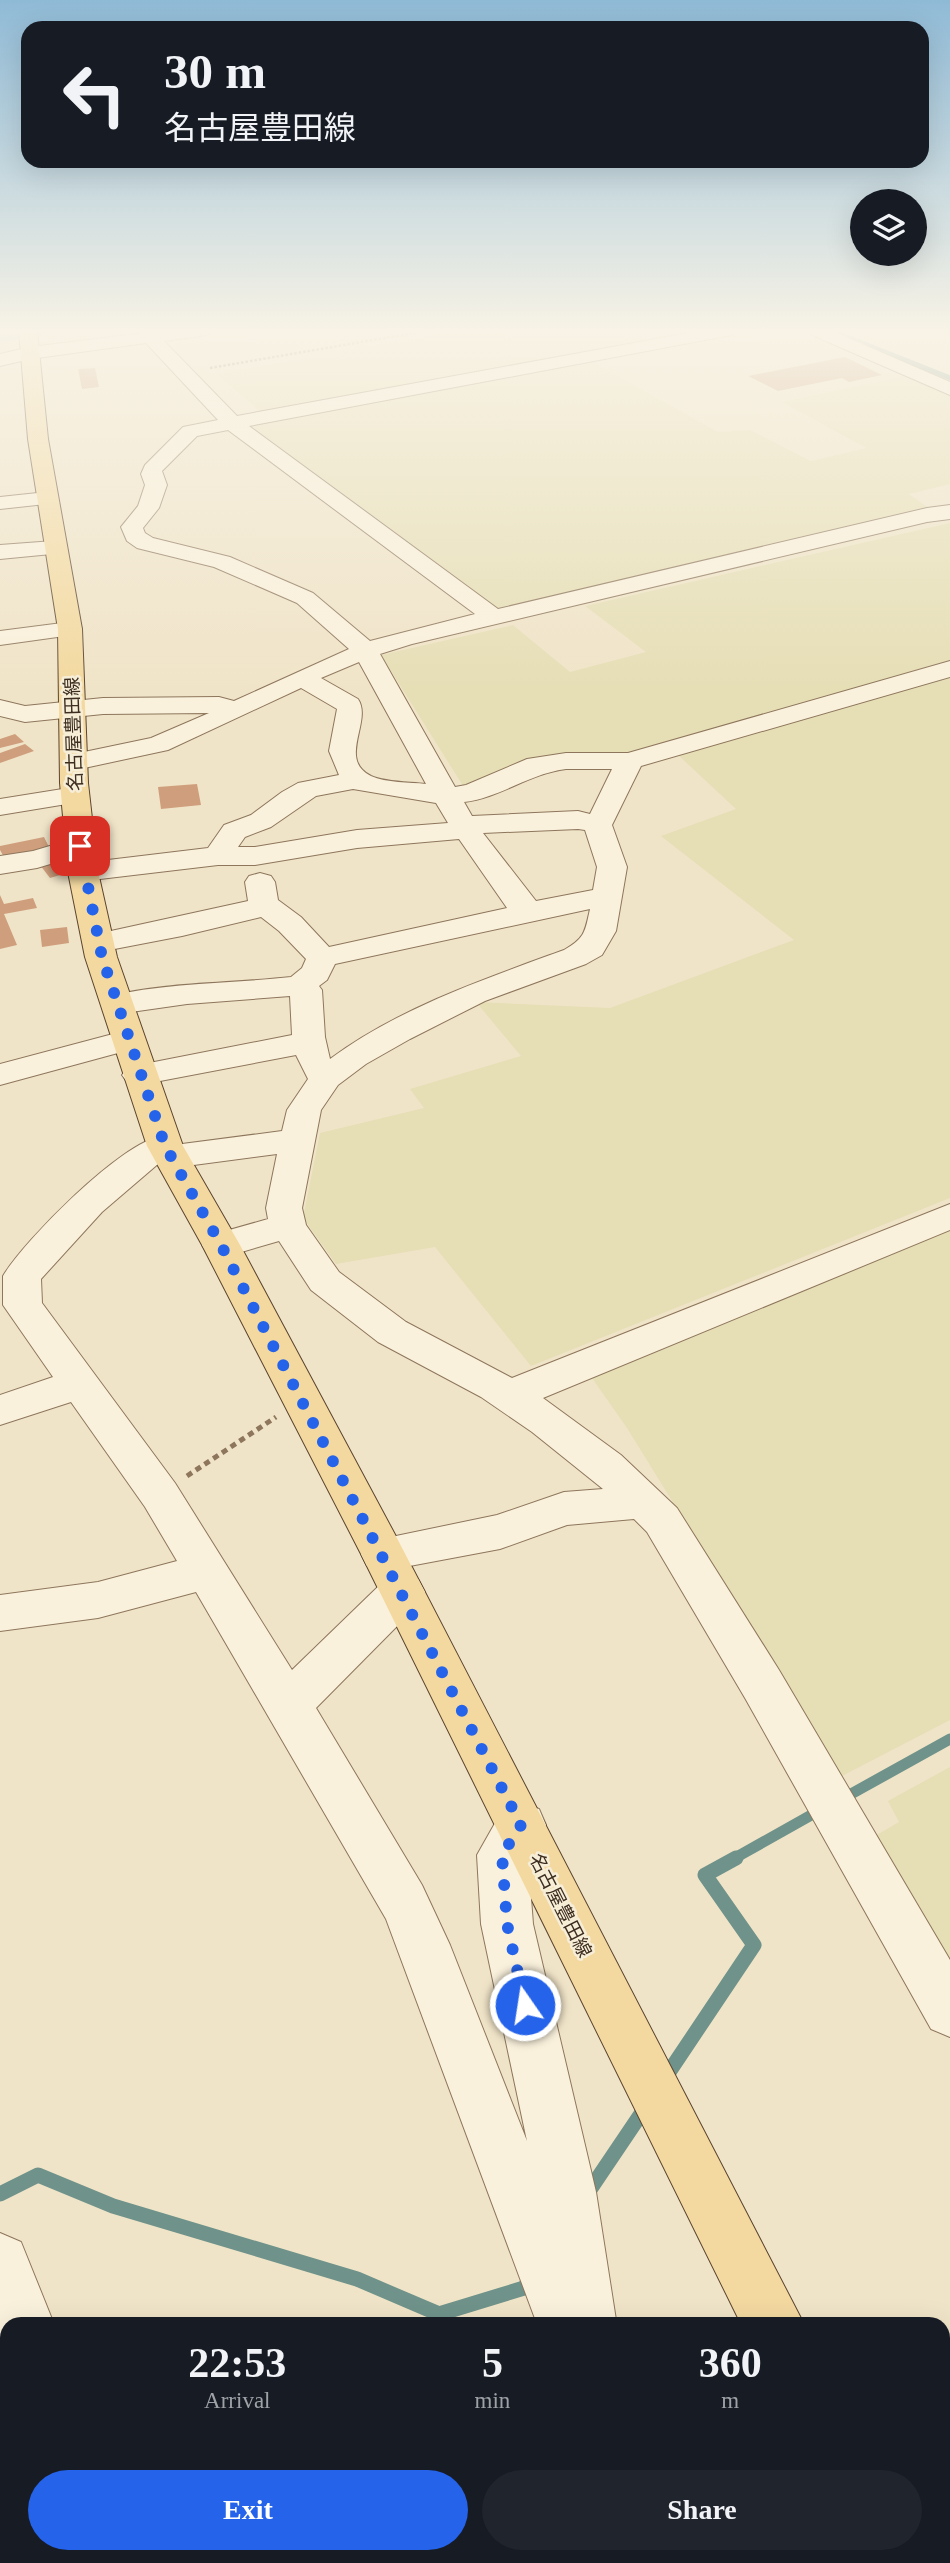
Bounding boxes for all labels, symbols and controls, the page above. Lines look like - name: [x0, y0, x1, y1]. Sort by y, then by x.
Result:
- text: 30 m: [164, 44, 266, 99]
- icon: left: [49, 49, 140, 140]
- text: 名古屋豊田線: [164, 110, 356, 146]
- map controls: [850, 189, 927, 266]
- button: layers: [850, 189, 927, 266]
- street label: 名古屋豊田線: [61, 677, 86, 791]
- pin: [50, 816, 110, 876]
- icon: arrive: [61, 827, 99, 865]
- street label: 名古屋豊田線: [525, 1850, 596, 1961]
- position arrow: [488, 1968, 562, 2042]
- text: 22:53: [188, 2340, 286, 2386]
- text: 5: [482, 2340, 503, 2386]
- text: 360: [699, 2340, 762, 2386]
- text: Arrival: [204, 2388, 271, 2413]
- text: min: [475, 2388, 510, 2413]
- text: m: [721, 2388, 739, 2413]
- button: Exit: [28, 2470, 468, 2550]
- button: Share: [482, 2470, 922, 2550]

